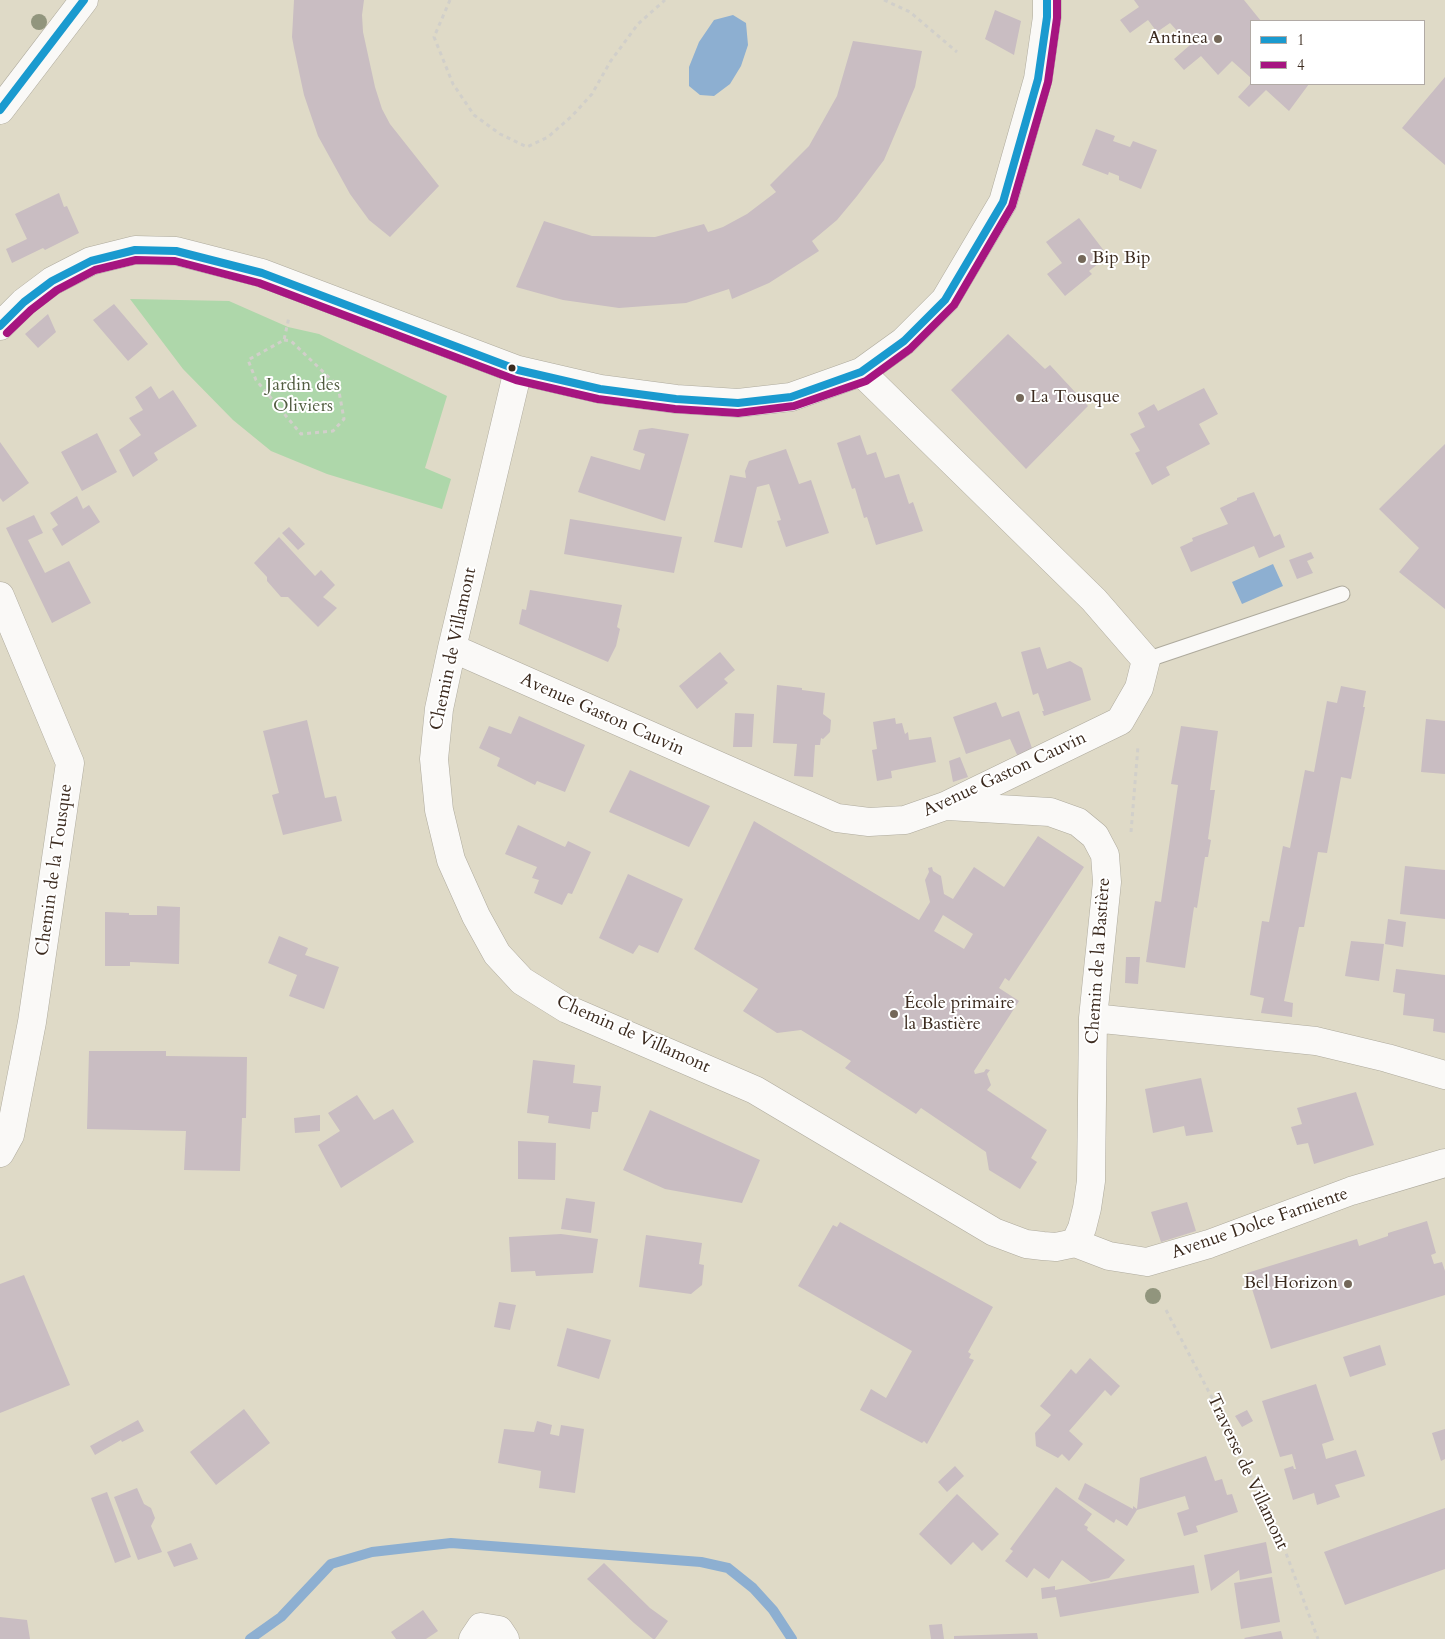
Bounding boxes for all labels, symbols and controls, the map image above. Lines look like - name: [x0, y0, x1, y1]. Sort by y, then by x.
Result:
- legend: [1250, 20, 1425, 85]
- place label: Antinea: [1148, 28, 1208, 50]
- text: 1: [1297, 30, 1305, 50]
- marker: Antinea: [1212, 33, 1224, 45]
- text: 4: [1297, 55, 1305, 75]
- place label: Bip Bip: [1092, 248, 1151, 270]
- marker: Bip Bip: [1076, 253, 1088, 265]
- unlabelled marker: [507, 363, 517, 373]
- park label: Jardin des Oliviers: [266, 375, 340, 418]
- place label: La Tousque: [1030, 387, 1120, 409]
- marker: La Tousque: [1014, 392, 1026, 404]
- street label: Chemin de Villamont: [426, 566, 482, 732]
- street label: Avenue Gaston Cauvin: [517, 669, 687, 761]
- street label: Avenue Gaston Cauvin: [920, 728, 1090, 822]
- street label: Chemin de la Tousque: [32, 783, 78, 957]
- street label: Chemin de la Bastière: [1082, 877, 1116, 1045]
- street label: Chemin de Villamont: [553, 991, 713, 1079]
- place label: École primaire la Bastière: [904, 993, 1015, 1036]
- marker: École primaire la Bastière: [888, 1008, 900, 1020]
- street label: Avenue Dolce Farniente: [1169, 1184, 1351, 1264]
- place label: Bel Horizon: [1244, 1273, 1338, 1295]
- marker: Bel Horizon: [1342, 1278, 1354, 1290]
- street label: Traverse de Villamont: [1201, 1391, 1293, 1553]

